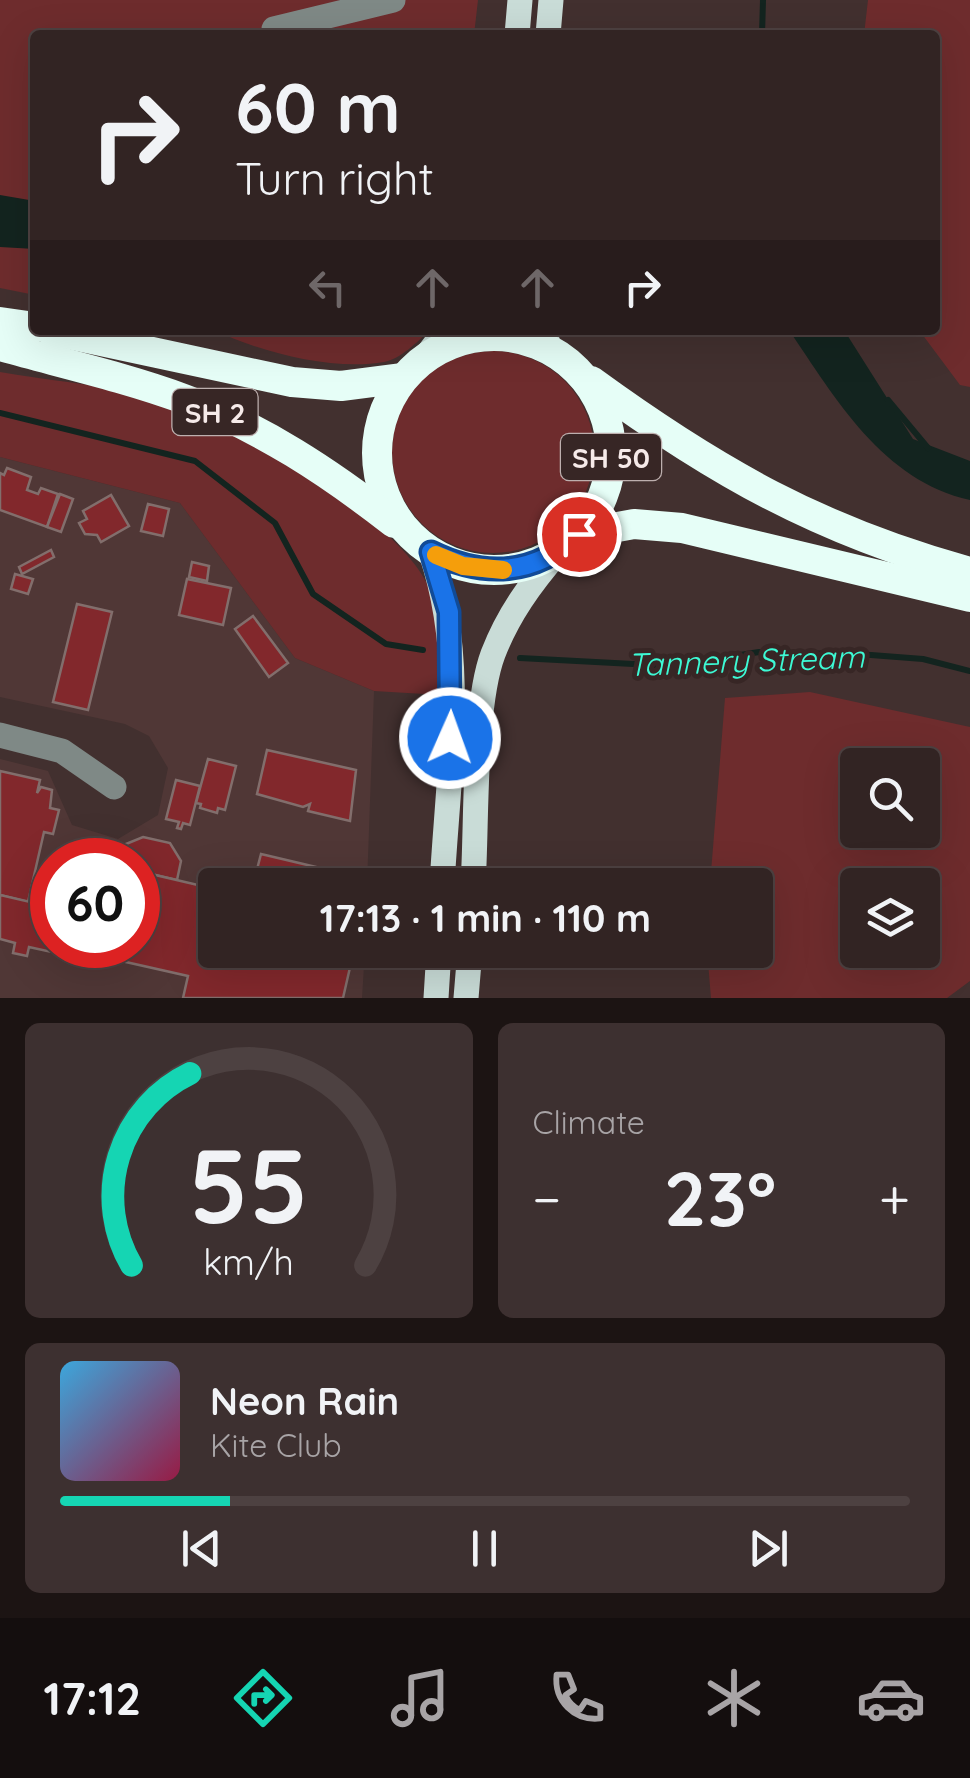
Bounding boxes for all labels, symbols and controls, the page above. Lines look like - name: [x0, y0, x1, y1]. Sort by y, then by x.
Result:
- text: 60 m: [235, 63, 401, 151]
- icon: right: [70, 70, 200, 200]
- text: Turn right: [235, 150, 434, 206]
- icon: left: [300, 260, 355, 315]
- icon: ahead: [405, 260, 460, 315]
- icon: ahead: [510, 260, 565, 315]
- icon: right: [615, 260, 670, 315]
- road number: SH 2: [172, 389, 258, 435]
- road number: SH 50: [561, 434, 661, 480]
- pin: [537, 492, 622, 577]
- icon: arrive: [552, 507, 607, 562]
- water label: Tannery Stream: [627, 636, 866, 684]
- position arrow: [398, 686, 502, 790]
- map controls: [840, 748, 940, 968]
- button: search: [840, 748, 940, 848]
- speed limit sign: 60: [30, 838, 160, 968]
- button: layers: [840, 868, 940, 968]
- text: 17:13 · 1 min · 110 m: [320, 894, 651, 942]
- text: Climate: [533, 1102, 645, 1142]
- text: 55: [189, 1119, 309, 1249]
- text: 23°: [664, 1151, 776, 1245]
- text: −: [533, 1164, 561, 1233]
- text: +: [879, 1164, 910, 1233]
- text: km/h: [203, 1239, 294, 1284]
- text: Neon Rain: [210, 1377, 399, 1425]
- text: Kite Club: [210, 1425, 342, 1465]
- icon: previous: [174, 1521, 229, 1576]
- icon: pause: [457, 1521, 512, 1576]
- icon: next: [741, 1521, 796, 1576]
- icon: directions: [228, 1663, 298, 1733]
- icon: music: [385, 1663, 455, 1733]
- icon: phone: [542, 1663, 612, 1733]
- icon: climate: [699, 1663, 769, 1733]
- icon: car: [856, 1663, 926, 1733]
- text: 17:12: [44, 1670, 141, 1726]

